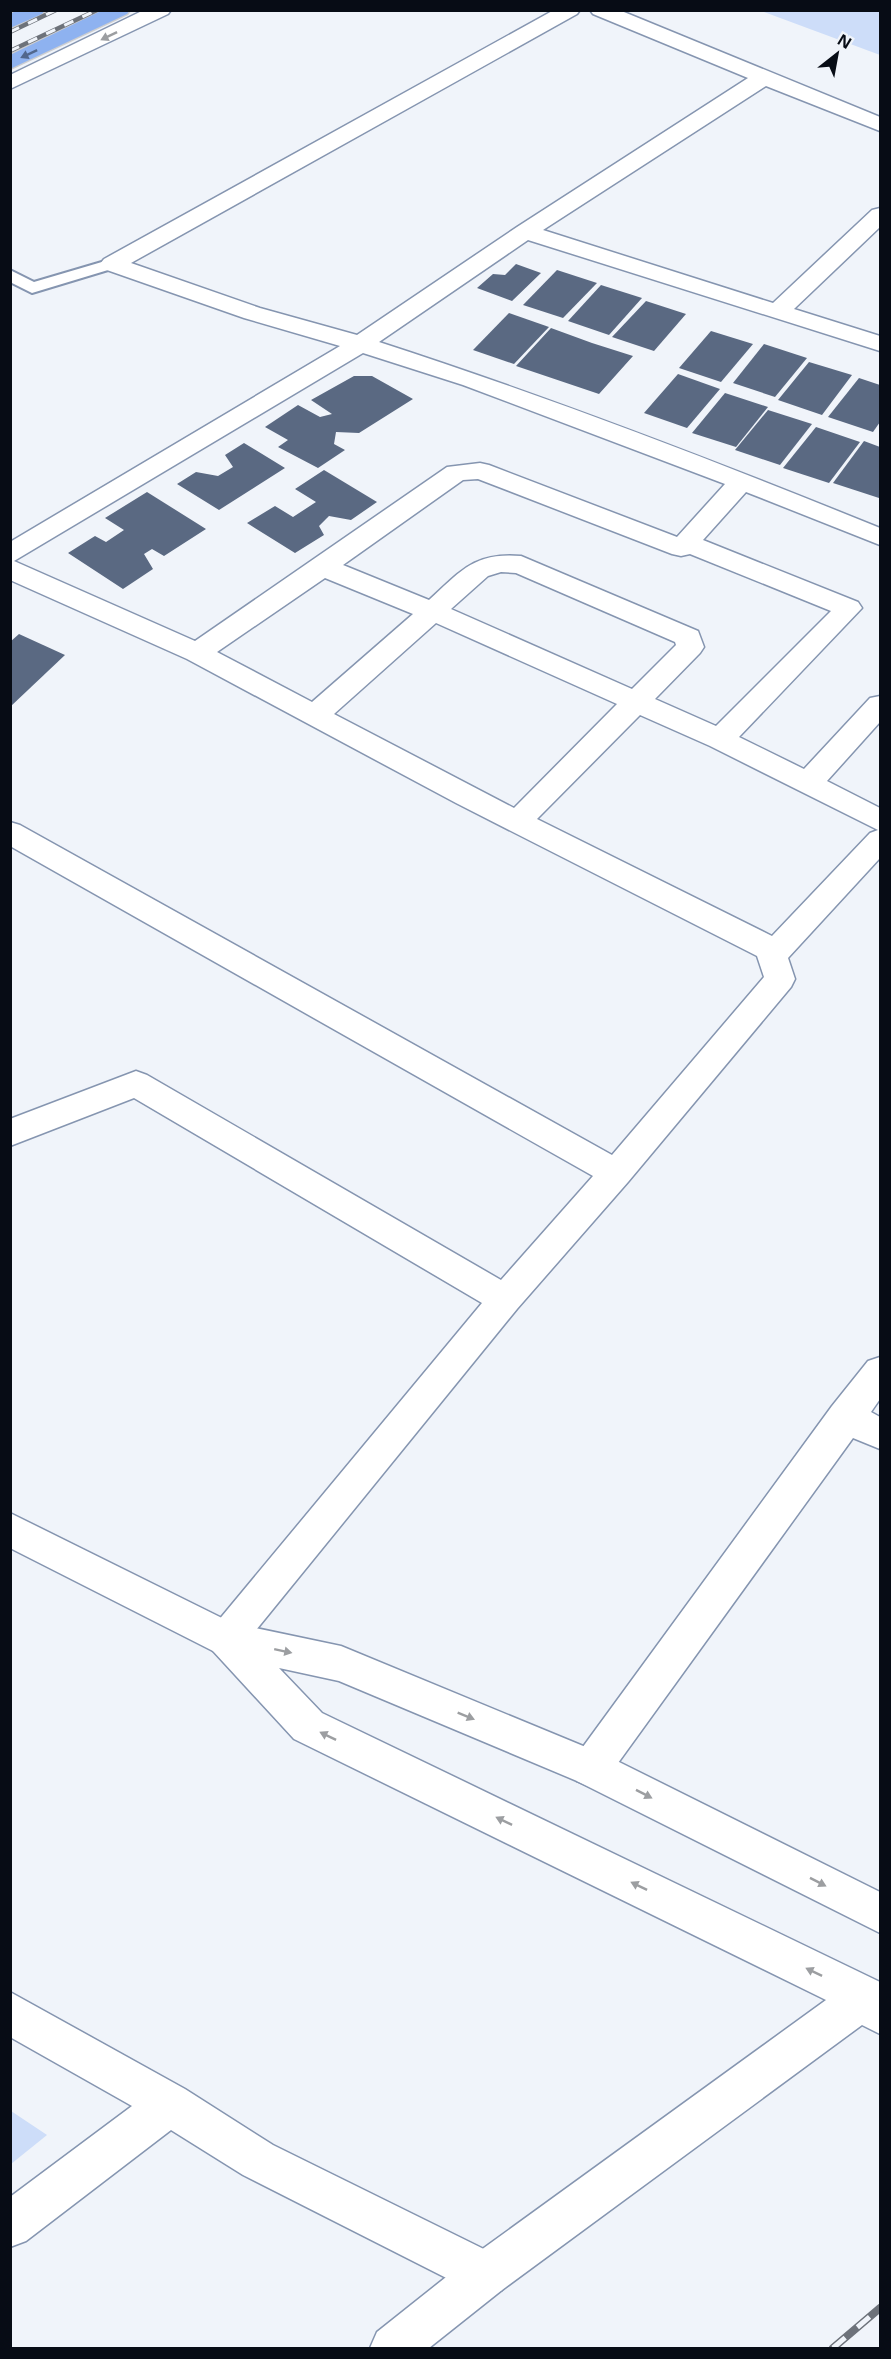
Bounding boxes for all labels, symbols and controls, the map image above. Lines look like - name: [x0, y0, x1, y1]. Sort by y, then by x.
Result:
- north arrow: [807, 24, 867, 84]
- text: N: [833, 28, 856, 54]
- one-way arrow: [100, 31, 117, 40]
- one-way arrow: [21, 49, 38, 58]
- one-way arrow: [274, 1647, 292, 1657]
- one-way arrow: [457, 1712, 475, 1721]
- one-way arrow: [320, 1732, 337, 1741]
- one-way arrow: [635, 1789, 652, 1799]
- one-way arrow: [495, 1816, 512, 1826]
- one-way arrow: [809, 1876, 827, 1886]
- one-way arrow: [630, 1882, 647, 1891]
- one-way arrow: [805, 1967, 822, 1977]

